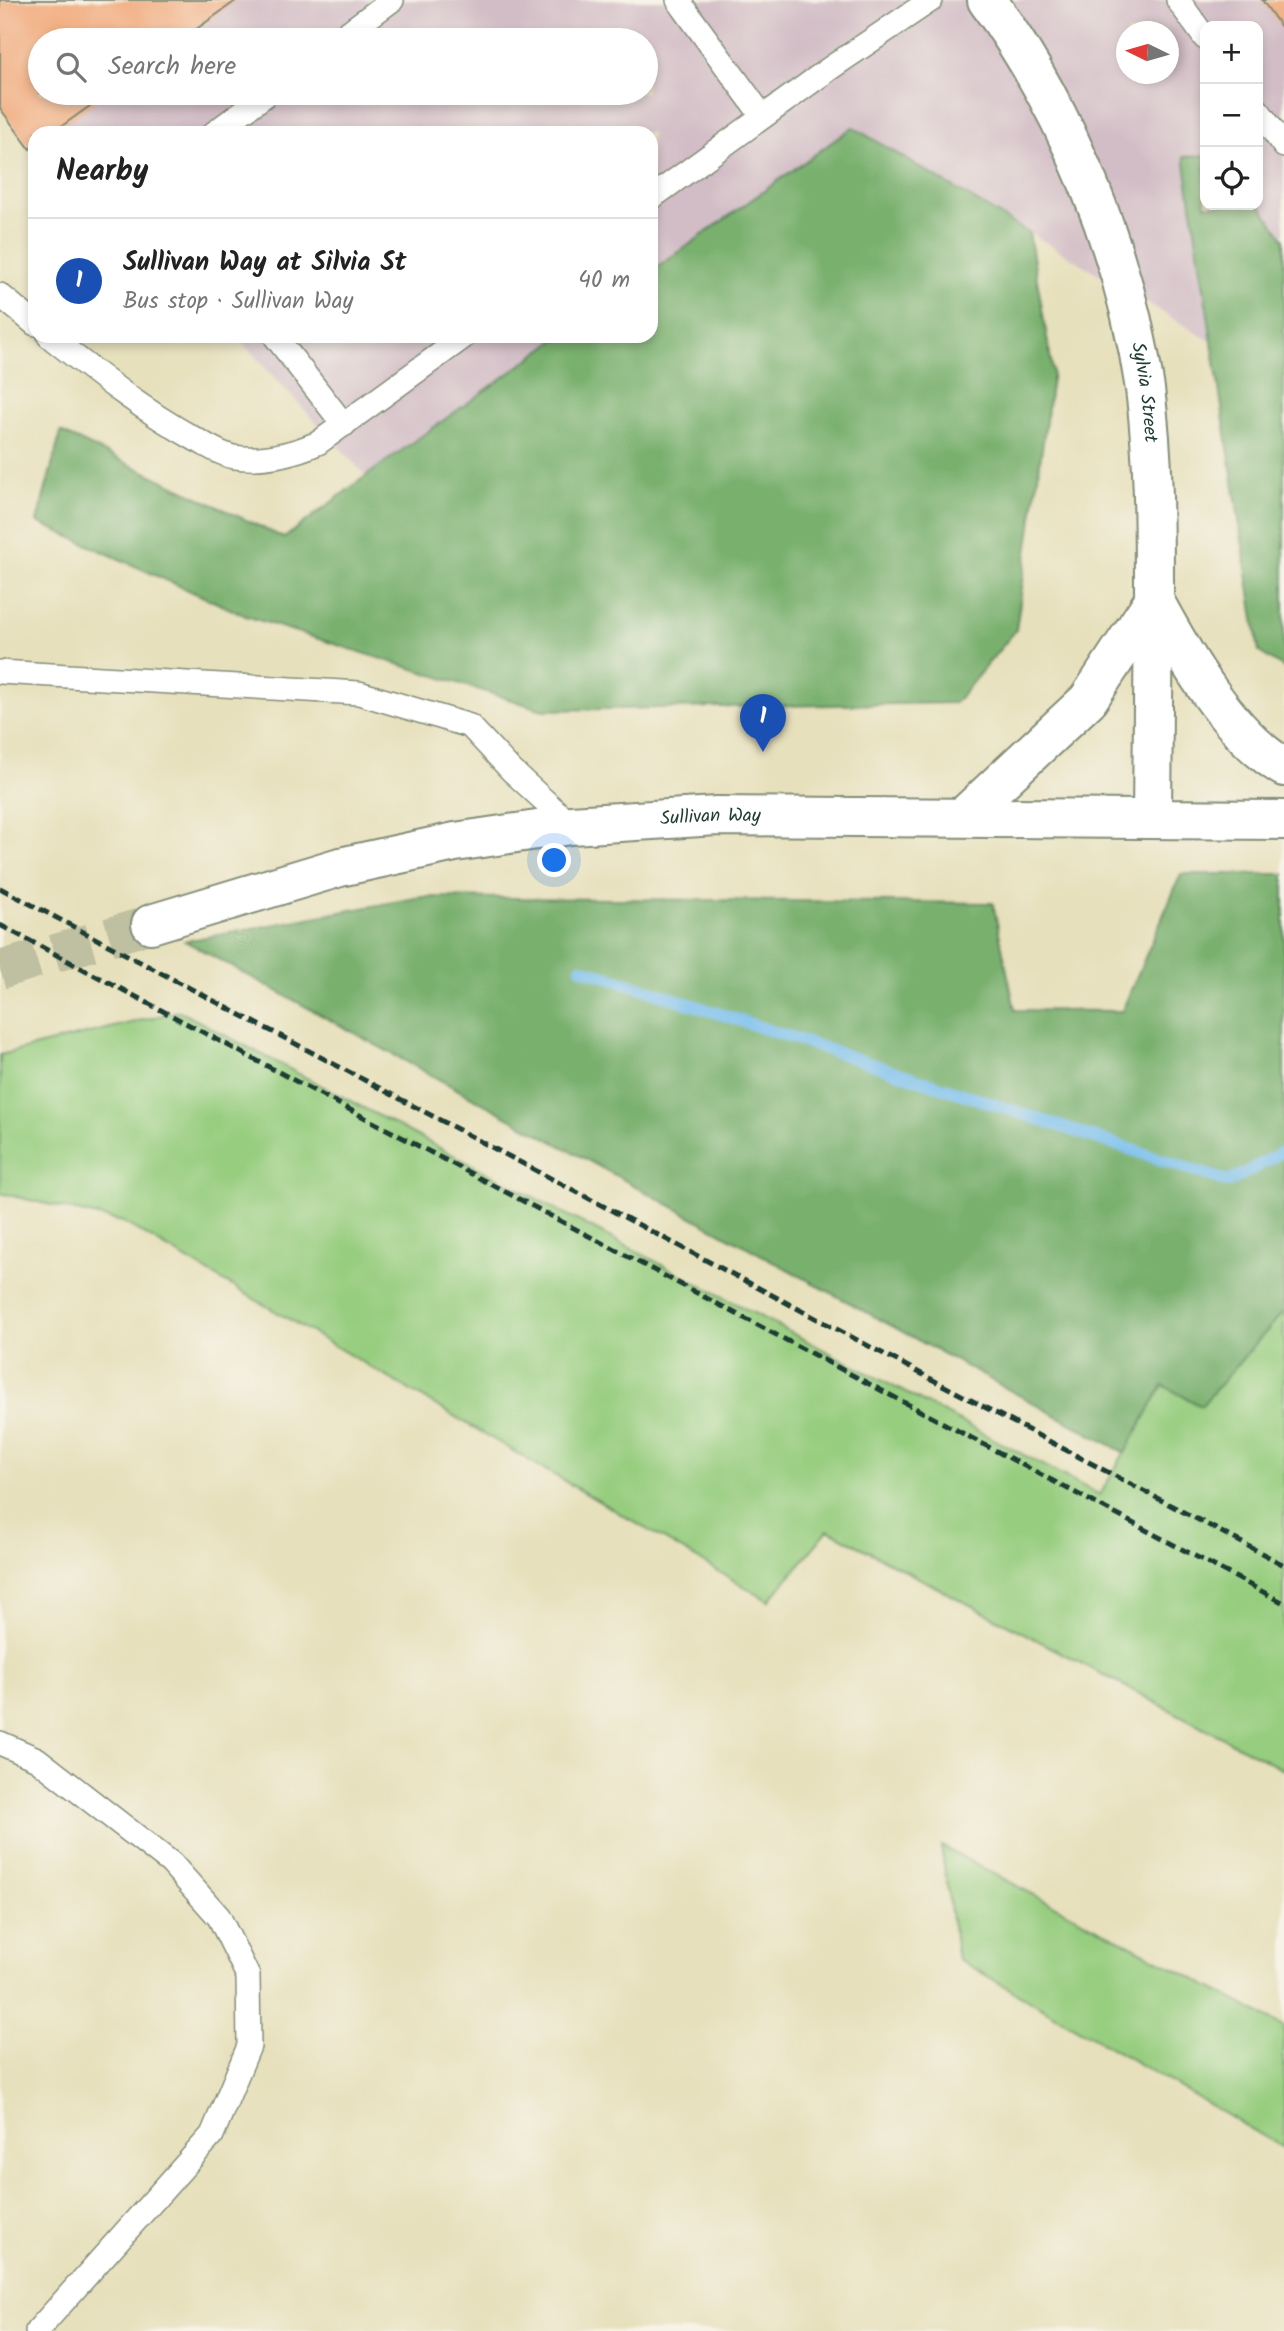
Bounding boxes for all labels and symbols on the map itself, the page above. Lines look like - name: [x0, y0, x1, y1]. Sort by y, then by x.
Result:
- north arrow: [1116, 21, 1179, 84]
- street label: Sylvia Street: [1122, 340, 1165, 444]
- pin: 1: [740, 694, 786, 752]
- street label: Sullivan Way: [659, 801, 762, 834]
- your location: [537, 843, 571, 877]

